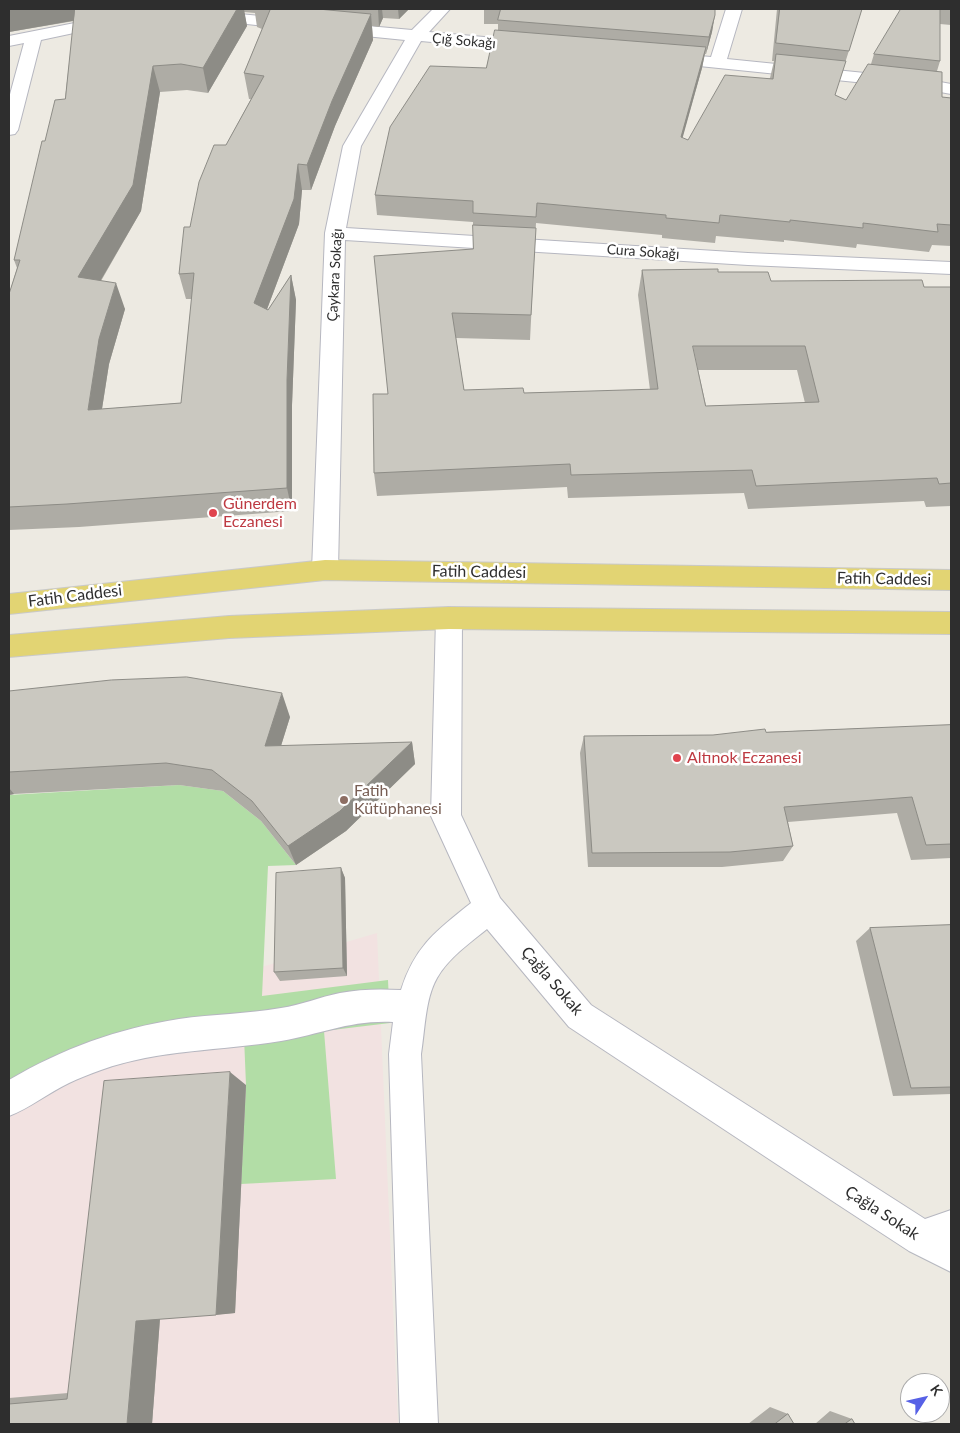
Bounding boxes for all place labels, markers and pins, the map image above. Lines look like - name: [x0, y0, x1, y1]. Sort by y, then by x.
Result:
- place label: Günerdem Eczanesi: [223, 494, 297, 532]
- marker: Günerdem Eczanesi: [207, 507, 219, 519]
- place label: Altınok Eczanesi: [687, 748, 801, 768]
- marker: Altınok Eczanesi: [671, 752, 683, 764]
- place label: Fatih Kütüphanesi: [354, 781, 442, 819]
- marker: Fatih Kütüphanesi: [338, 794, 350, 806]

